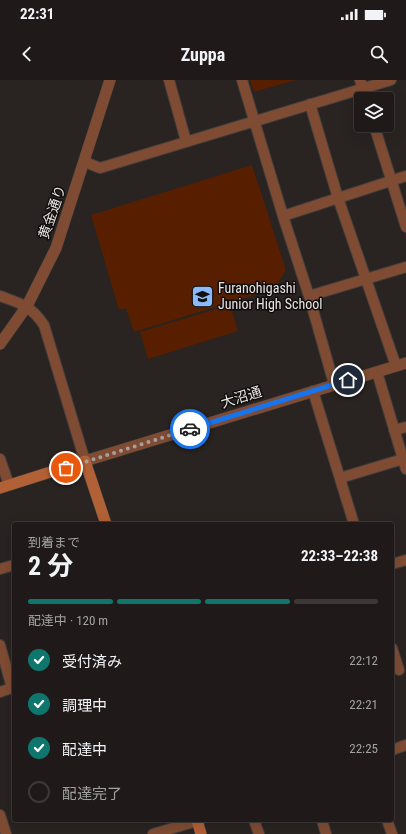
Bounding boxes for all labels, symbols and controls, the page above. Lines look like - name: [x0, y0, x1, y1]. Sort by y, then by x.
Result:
- text: 22:31: [20, 5, 54, 23]
- icon: back: [16, 43, 38, 65]
- icon: search: [368, 43, 390, 65]
- text: Zuppa: [181, 44, 225, 65]
- map controls: [354, 92, 394, 132]
- button: layers: [354, 92, 394, 132]
- street label: 黄金通り: [35, 183, 69, 241]
- place label: Furanohigashi Junior High School: [218, 280, 323, 312]
- school or university icon: Furanohigashi Junior High School: [190, 283, 216, 309]
- pin: [331, 363, 365, 397]
- icon: home: [337, 369, 359, 391]
- street label: 大沼通: [219, 383, 263, 411]
- courier: [170, 409, 210, 449]
- icon: car: [179, 418, 201, 440]
- pin: [49, 451, 83, 485]
- icon: bag: [55, 457, 77, 479]
- text: 到着まで: [28, 535, 80, 550]
- text: 22:33–22:38: [301, 547, 378, 565]
- text: 2 分: [28, 551, 73, 581]
- text: 配達中 · 120 m: [28, 613, 108, 628]
- icon: check: [28, 649, 50, 671]
- text: 受付済み: [62, 653, 122, 671]
- text: 22:12: [349, 653, 378, 668]
- icon: check: [28, 693, 50, 715]
- text: 調理中: [62, 697, 107, 715]
- text: 22:21: [349, 697, 378, 712]
- icon: check: [28, 737, 50, 759]
- text: 配達中: [62, 741, 107, 759]
- text: 22:25: [349, 741, 378, 756]
- text: 配達完了: [62, 785, 122, 803]

